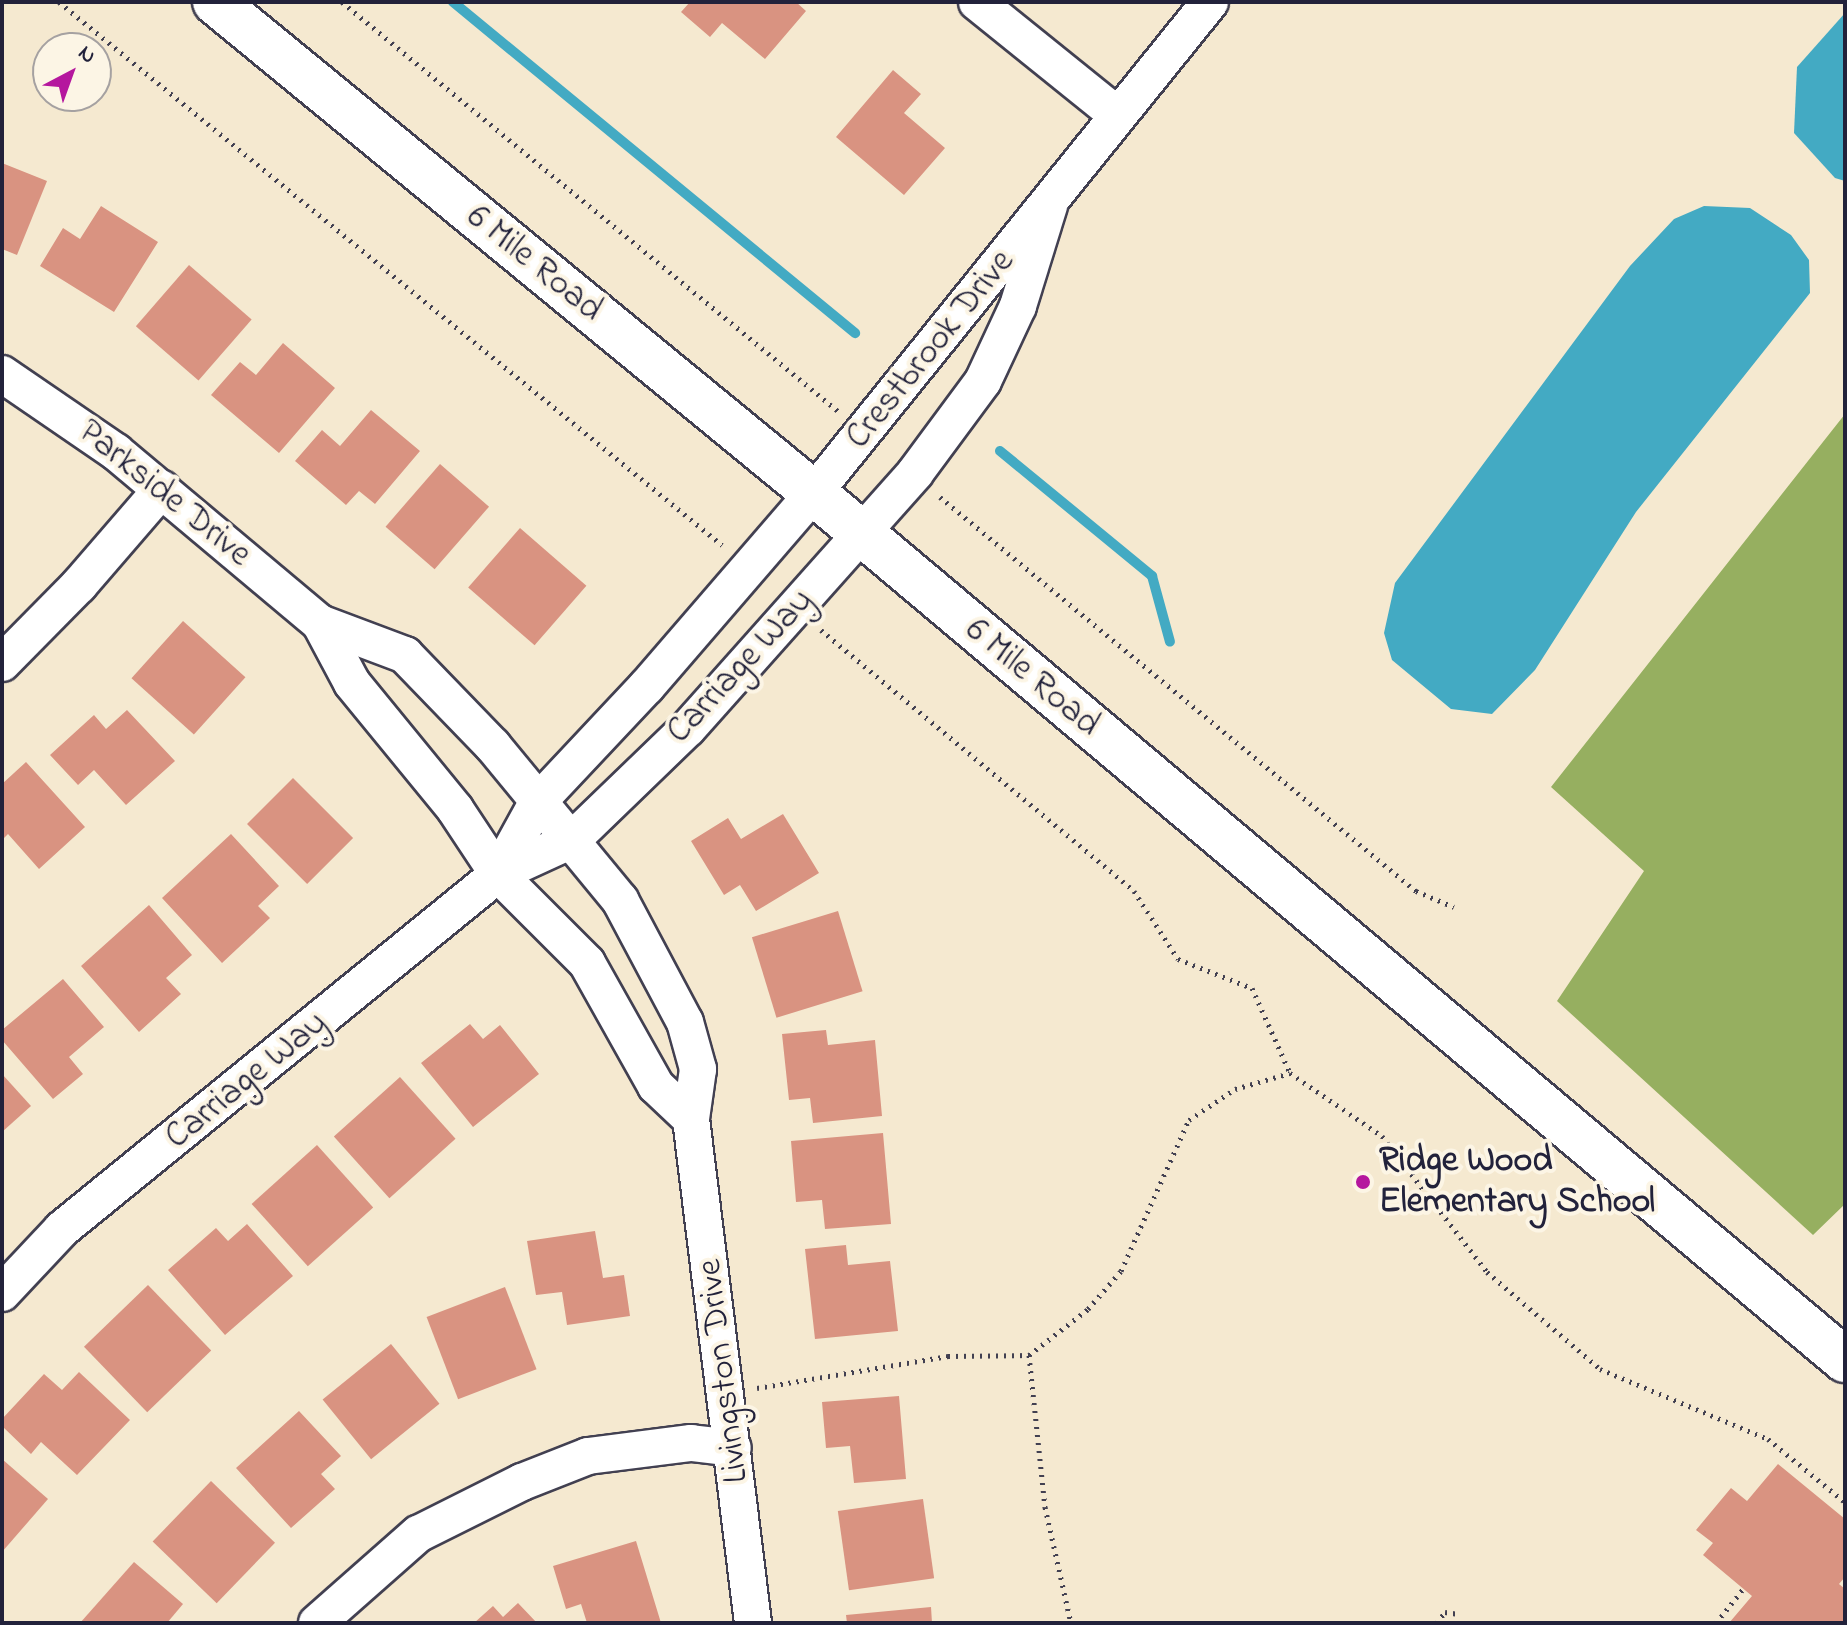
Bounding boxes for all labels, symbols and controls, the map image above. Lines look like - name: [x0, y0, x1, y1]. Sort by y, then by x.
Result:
- north arrow: [32, 32, 112, 112]
- text: N: [70, 38, 103, 72]
- street label: 6 Mile Road: [457, 196, 611, 332]
- street label: Crestbrook Drive: [837, 242, 1025, 458]
- street label: Parkside Drive: [69, 411, 259, 577]
- street label: Carriage Way: [658, 581, 824, 753]
- street label: 6 Mile Road: [956, 609, 1108, 747]
- street label: Carriage Way: [157, 1003, 337, 1159]
- place label: Ridge Wood Elementary School: [1379, 1139, 1655, 1224]
- marker: Ridge Wood Elementary School: [1354, 1173, 1372, 1191]
- street label: Livingston Drive: [689, 1257, 759, 1485]

